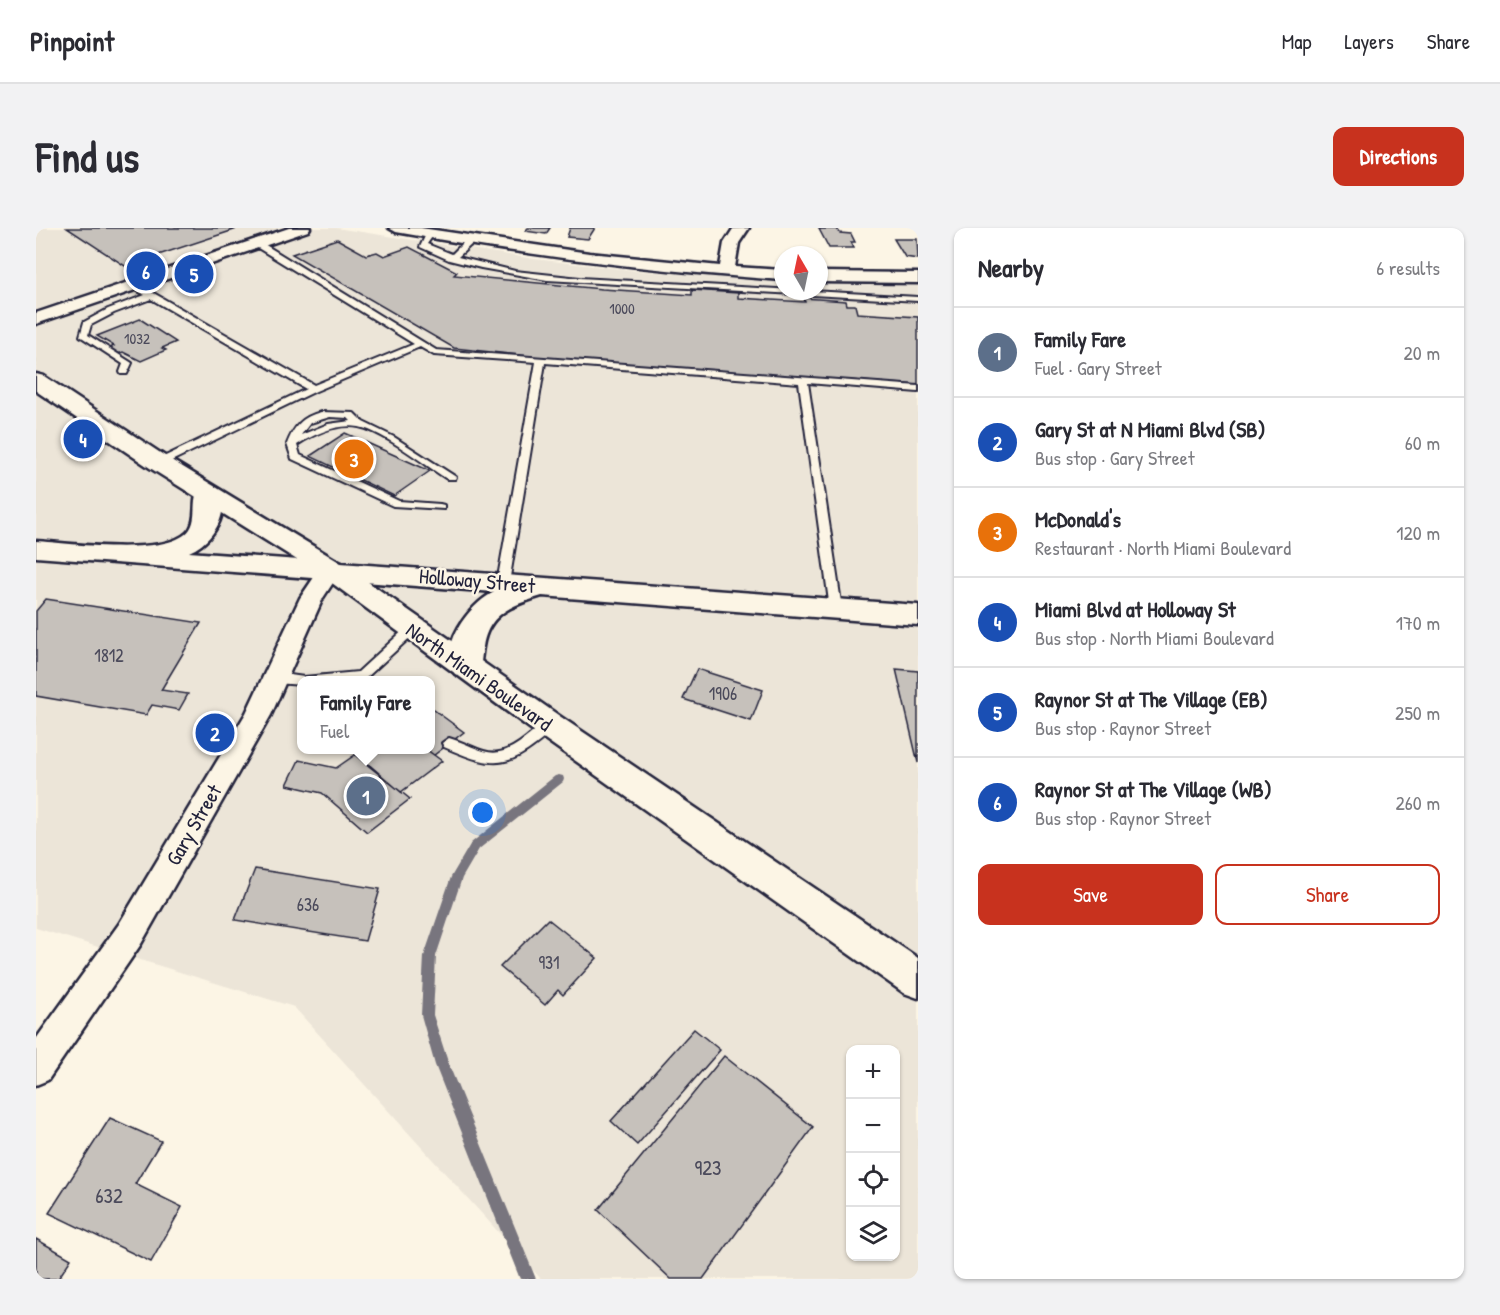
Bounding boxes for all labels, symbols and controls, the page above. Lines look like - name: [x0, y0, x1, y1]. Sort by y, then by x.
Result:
- text: Pinpoint: [30, 22, 114, 60]
- text: Map: [1282, 27, 1311, 56]
- text: Layers: [1344, 27, 1394, 56]
- text: Share: [1427, 27, 1470, 56]
- button: Directions: [1333, 127, 1464, 186]
- text: Find us: [36, 128, 139, 185]
- north arrow: [774, 246, 828, 300]
- pin: 6: [126, 248, 166, 294]
- text: Nearby: [978, 250, 1044, 285]
- pin: 5: [174, 252, 214, 296]
- text: 6 results: [1376, 254, 1440, 281]
- house number: 1000: [609, 298, 635, 319]
- text: Family Fare: [1035, 324, 1126, 354]
- house number: 1032: [124, 328, 150, 349]
- text: 1: [994, 339, 1001, 366]
- text: 20 m: [1403, 339, 1440, 366]
- text: Fuel · Gary Street: [1035, 354, 1162, 381]
- text: Gary St at N Miami Blvd (SB): [1035, 414, 1265, 444]
- pin: 4: [64, 416, 102, 462]
- text: 2: [993, 429, 1002, 456]
- text: 60 m: [1405, 429, 1440, 456]
- pin: 3: [334, 436, 374, 482]
- text: Bus stop · Gary Street: [1035, 444, 1195, 471]
- text: McDonald's: [1035, 504, 1121, 534]
- text: 3: [993, 519, 1002, 546]
- text: 120 m: [1396, 519, 1440, 546]
- text: Restaurant · North Miami Boulevard: [1035, 534, 1291, 561]
- street label: Holloway Street: [418, 561, 537, 600]
- text: Miami Blvd at Holloway St: [1035, 594, 1236, 624]
- text: 4: [994, 609, 1001, 636]
- text: 170 m: [1396, 609, 1440, 636]
- street label: North Miami Boulevard: [400, 615, 558, 738]
- text: Bus stop · North Miami Boulevard: [1035, 624, 1274, 651]
- house number: 1812: [94, 643, 124, 668]
- popup: [297, 676, 435, 754]
- house number: 1906: [709, 681, 737, 706]
- text: Raynor St at The Village (EB): [1035, 684, 1268, 714]
- text: Family Fare: [320, 687, 412, 717]
- text: 5: [993, 699, 1002, 726]
- text: 250 m: [1395, 699, 1440, 726]
- pin: 2: [196, 710, 234, 756]
- text: Bus stop · Raynor Street: [1035, 714, 1211, 741]
- text: Fuel: [320, 717, 349, 744]
- pin: 1: [346, 774, 386, 818]
- text: Raynor St at The Village (WB): [1035, 774, 1272, 804]
- street label: Gary Street: [159, 778, 229, 871]
- text: 6: [994, 789, 1001, 816]
- text: 260 m: [1396, 789, 1440, 816]
- your location: [468, 798, 497, 827]
- text: Bus stop · Raynor Street: [1035, 804, 1211, 831]
- button: Save: [978, 864, 1203, 925]
- button: Share: [1215, 864, 1440, 925]
- house number: 636: [297, 892, 319, 917]
- house number: 931: [538, 950, 560, 975]
- map controls: [846, 1045, 900, 1261]
- button: +: [846, 1045, 900, 1099]
- button: −: [846, 1099, 900, 1153]
- house number: 923: [695, 1153, 721, 1182]
- button: locate: [846, 1153, 900, 1207]
- house number: 632: [95, 1181, 123, 1210]
- button: layers: [846, 1207, 900, 1261]

